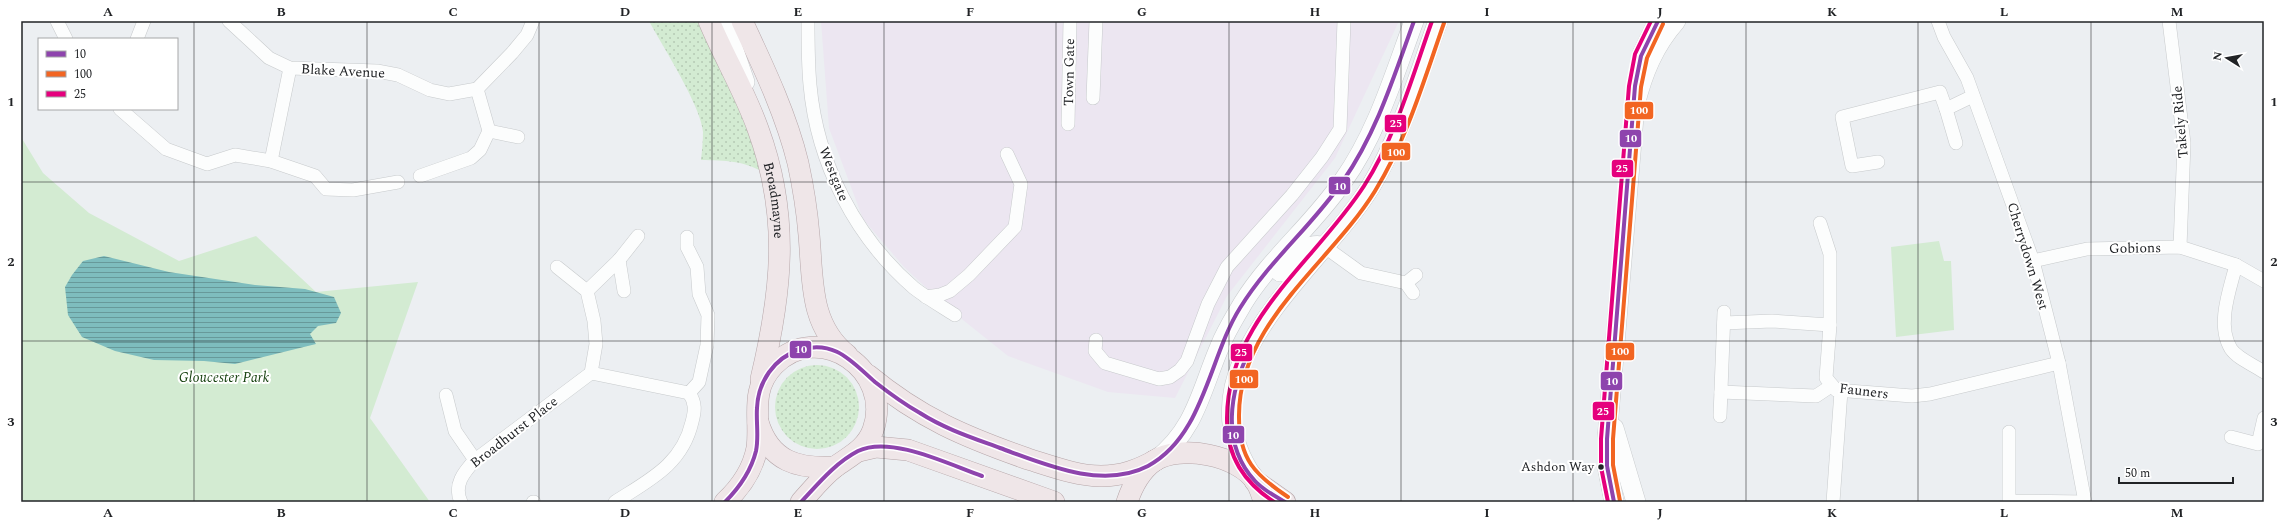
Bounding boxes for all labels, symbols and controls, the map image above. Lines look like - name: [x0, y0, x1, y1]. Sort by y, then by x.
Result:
- text: A: [103, 2, 113, 22]
- text: B: [276, 2, 286, 22]
- text: C: [448, 2, 458, 22]
- text: D: [620, 2, 630, 22]
- text: E: [794, 2, 803, 22]
- text: F: [966, 2, 974, 22]
- text: G: [1137, 2, 1147, 22]
- text: H: [1310, 2, 1321, 22]
- text: I: [1484, 2, 1490, 22]
- text: J: [1657, 2, 1663, 22]
- text: K: [1827, 2, 1837, 22]
- text: L: [2000, 2, 2008, 22]
- text: M: [2171, 2, 2184, 22]
- legend: [38, 38, 178, 110]
- street label: Town Gate: [1058, 38, 1080, 106]
- north arrow: [2207, 38, 2247, 78]
- text: 10: [74, 45, 86, 64]
- text: N: [2208, 50, 2227, 62]
- street label: Blake Avenue: [301, 58, 386, 84]
- text: 100: [74, 65, 92, 84]
- text: 25: [74, 85, 86, 104]
- street label: Takely Ride: [2166, 85, 2194, 159]
- text: 1: [7, 92, 15, 112]
- text: 1: [2270, 92, 2278, 112]
- line badge: 100: [1624, 101, 1654, 120]
- text: 100: [1630, 102, 1648, 119]
- line badge: 25: [1384, 114, 1407, 133]
- text: 25: [1390, 115, 1402, 132]
- line badge: 10: [1619, 129, 1642, 148]
- text: 10: [1625, 130, 1637, 147]
- line badge: 100: [1381, 142, 1411, 161]
- street label: Westgate: [814, 144, 855, 205]
- text: 100: [1387, 144, 1405, 161]
- street label: Broadmayne: [758, 159, 790, 239]
- line badge: 25: [1611, 159, 1634, 178]
- text: 25: [1616, 160, 1628, 177]
- line badge: 10: [1328, 176, 1351, 195]
- text: 10: [1334, 178, 1346, 195]
- street label: Cherrydown West: [2002, 200, 2054, 312]
- street label: Gobions: [2109, 237, 2161, 259]
- text: 2: [7, 252, 15, 272]
- text: 2: [2270, 252, 2278, 272]
- line badge: 10: [789, 340, 812, 359]
- text: 10: [795, 341, 807, 358]
- line badge: 100: [1605, 342, 1635, 361]
- line badge: 25: [1230, 343, 1253, 362]
- text: 100: [1611, 343, 1629, 360]
- text: 25: [1235, 344, 1247, 361]
- park label: Gloucester Park: [179, 367, 270, 388]
- line badge: 100: [1229, 369, 1259, 389]
- text: 100: [1235, 371, 1253, 388]
- line badge: 10: [1600, 371, 1623, 391]
- text: 10: [1606, 373, 1618, 390]
- street label: Fauners: [1838, 378, 1890, 404]
- street label: Broadhurst Place: [466, 391, 563, 473]
- line badge: 25: [1592, 401, 1615, 421]
- text: 25: [1597, 403, 1609, 420]
- text: 3: [7, 412, 15, 432]
- text: 3: [2270, 412, 2278, 432]
- line badge: 10: [1222, 425, 1245, 444]
- text: 10: [1227, 427, 1239, 444]
- place label: Ashdon Way: [1521, 457, 1595, 477]
- scale bar: [2119, 459, 2233, 485]
- marker: Ashdon Way: [1596, 462, 1606, 472]
- text: 50 m: [2125, 464, 2150, 483]
- text: A: [103, 503, 113, 523]
- text: B: [276, 503, 286, 523]
- text: C: [448, 503, 458, 523]
- text: D: [620, 503, 630, 523]
- text: E: [794, 503, 803, 523]
- text: F: [966, 503, 974, 523]
- text: G: [1137, 503, 1147, 523]
- text: H: [1310, 503, 1321, 523]
- text: I: [1484, 503, 1490, 523]
- text: J: [1657, 503, 1663, 523]
- text: K: [1827, 503, 1837, 523]
- text: L: [2000, 503, 2008, 523]
- text: M: [2171, 503, 2184, 523]

